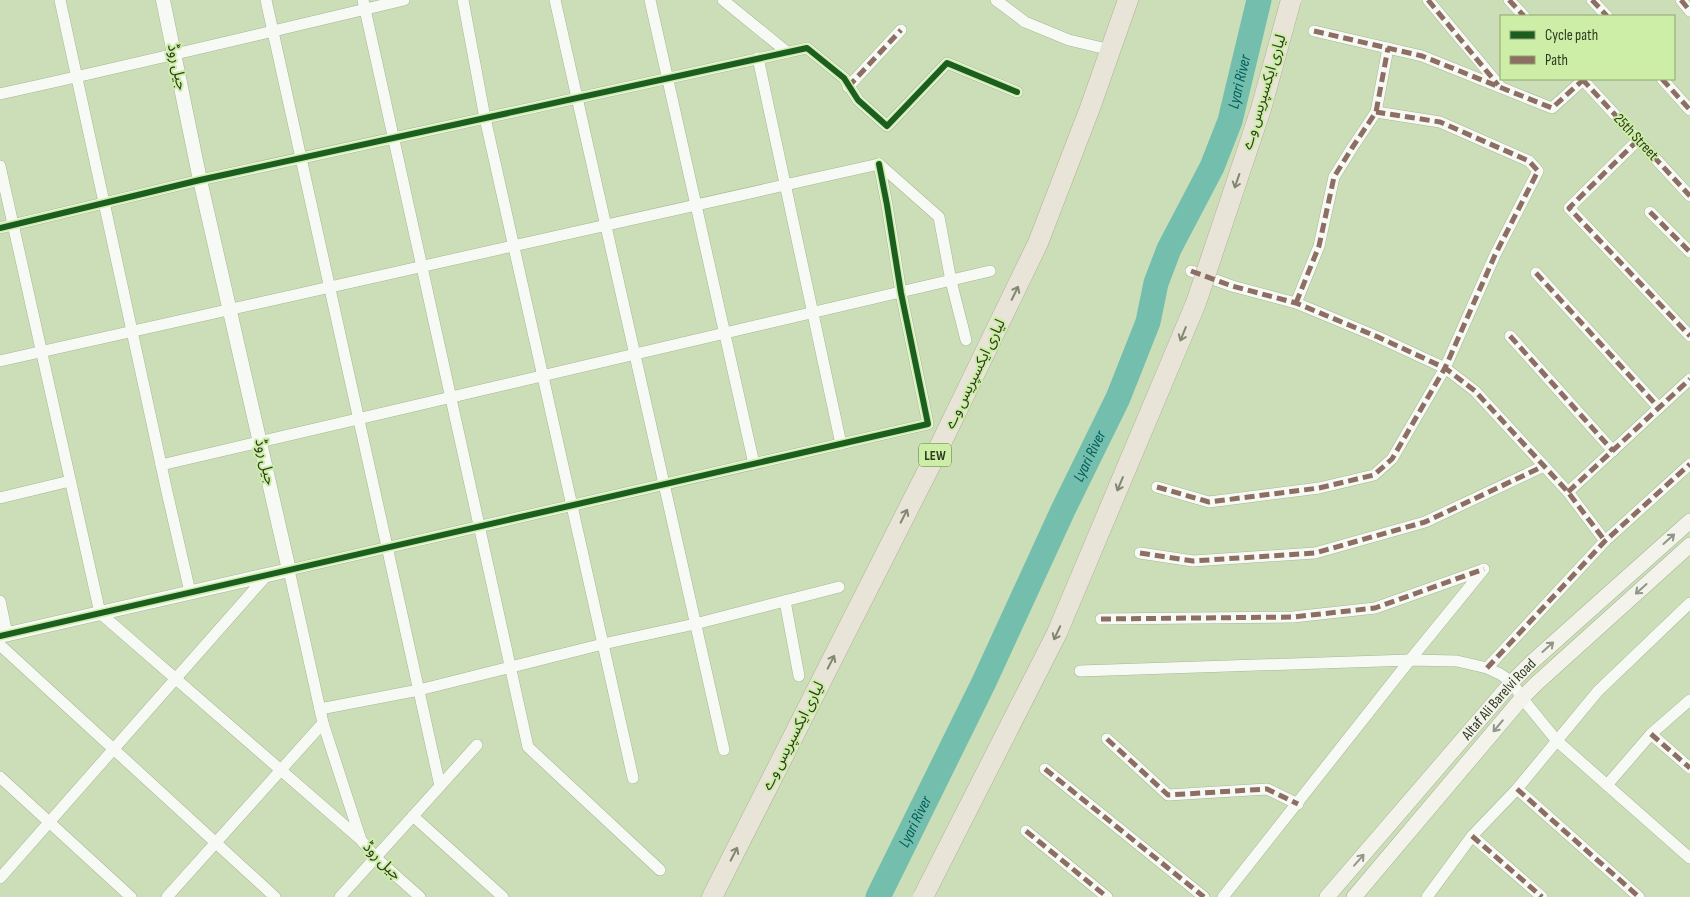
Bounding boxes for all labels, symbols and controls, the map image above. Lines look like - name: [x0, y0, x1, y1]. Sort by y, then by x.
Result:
- legend: [1500, 15, 1675, 80]
- text: Cycle path: [1545, 26, 1598, 45]
- street label: لیاری ایکسپریس وے: [1237, 32, 1291, 152]
- street label: جیل روڈ: [163, 42, 191, 92]
- text: Path: [1545, 51, 1568, 70]
- water label: Lyari River: [1224, 53, 1255, 111]
- street label: 25th Street: [1610, 110, 1663, 165]
- one-way arrow: [1232, 172, 1241, 188]
- one-way arrow: [1010, 285, 1020, 300]
- street label: لیاری ایکسپریس وے: [940, 316, 1010, 432]
- one-way arrow: [1177, 326, 1187, 341]
- water label: Lyari River: [1069, 427, 1110, 485]
- street label: جیل روڈ: [250, 437, 280, 487]
- road number: LEW: [919, 444, 951, 466]
- one-way arrow: [1115, 476, 1125, 491]
- one-way arrow: [899, 509, 909, 524]
- one-way arrow: [1663, 533, 1676, 545]
- one-way arrow: [1634, 584, 1647, 595]
- one-way arrow: [1051, 625, 1061, 640]
- one-way arrow: [1542, 641, 1555, 653]
- one-way arrow: [826, 654, 836, 669]
- street label: Altaf Ali Barelvi Road: [1456, 654, 1540, 744]
- street label: لیاری ایکسپریس وے: [757, 678, 829, 794]
- one-way arrow: [1493, 719, 1504, 732]
- water label: Lyari River: [895, 793, 936, 850]
- street label: جیل روڈ: [359, 838, 405, 884]
- one-way arrow: [729, 846, 739, 861]
- one-way arrow: [1353, 854, 1364, 867]

